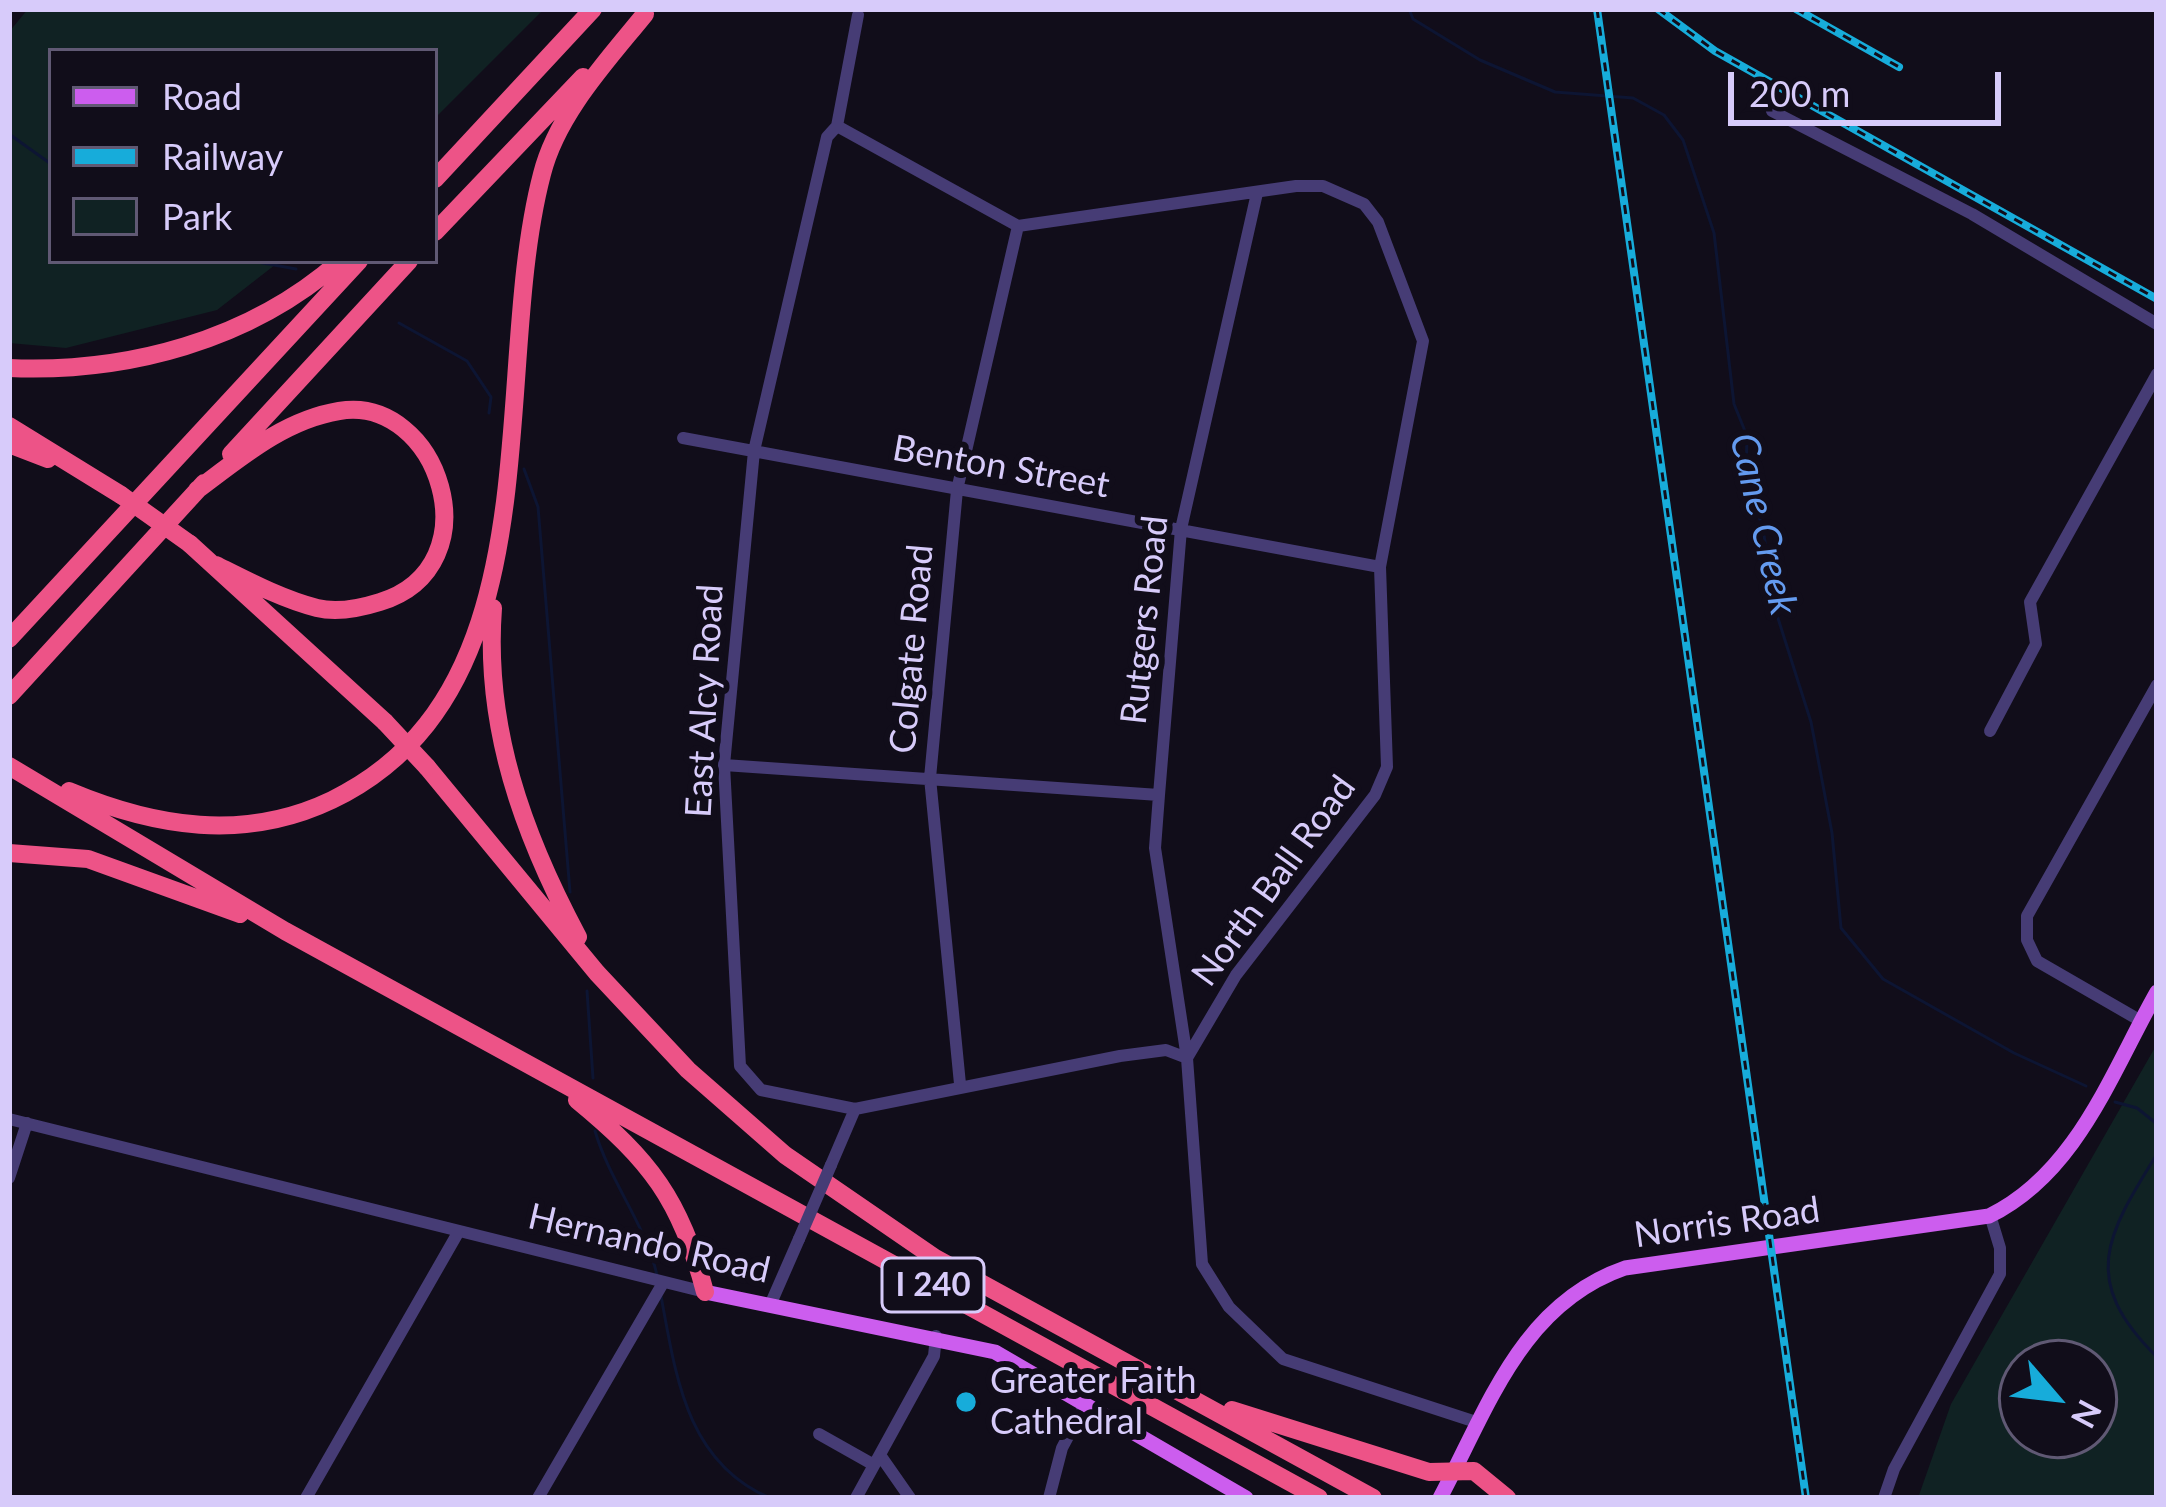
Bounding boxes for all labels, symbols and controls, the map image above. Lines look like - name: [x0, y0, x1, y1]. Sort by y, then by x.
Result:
- legend: [48, 48, 438, 264]
- scale bar: [1734, 48, 2007, 122]
- text: 200 m: [1749, 71, 1850, 115]
- text: Road: [162, 74, 242, 118]
- text: Railway: [162, 134, 283, 178]
- text: Park: [162, 194, 232, 238]
- street label: Benton Street: [889, 427, 1113, 507]
- water label: Cane Creek: [1719, 429, 1807, 619]
- street label: Rutgers Road: [1113, 513, 1177, 727]
- street label: Colgate Road: [881, 543, 943, 755]
- street label: East Alcy Road: [677, 583, 733, 819]
- street label: North Ball Road: [1183, 767, 1365, 995]
- street label: Norris Road: [1631, 1189, 1823, 1257]
- street label: Hernando Road: [524, 1195, 774, 1293]
- road number: I 240: [882, 1258, 984, 1312]
- north arrow: [1998, 1339, 2118, 1459]
- place label: Greater Faith Cathedral: [990, 1359, 1197, 1444]
- marker: Greater Faith Cathedral: [953, 1389, 979, 1415]
- text: N: [2064, 1394, 2111, 1435]

